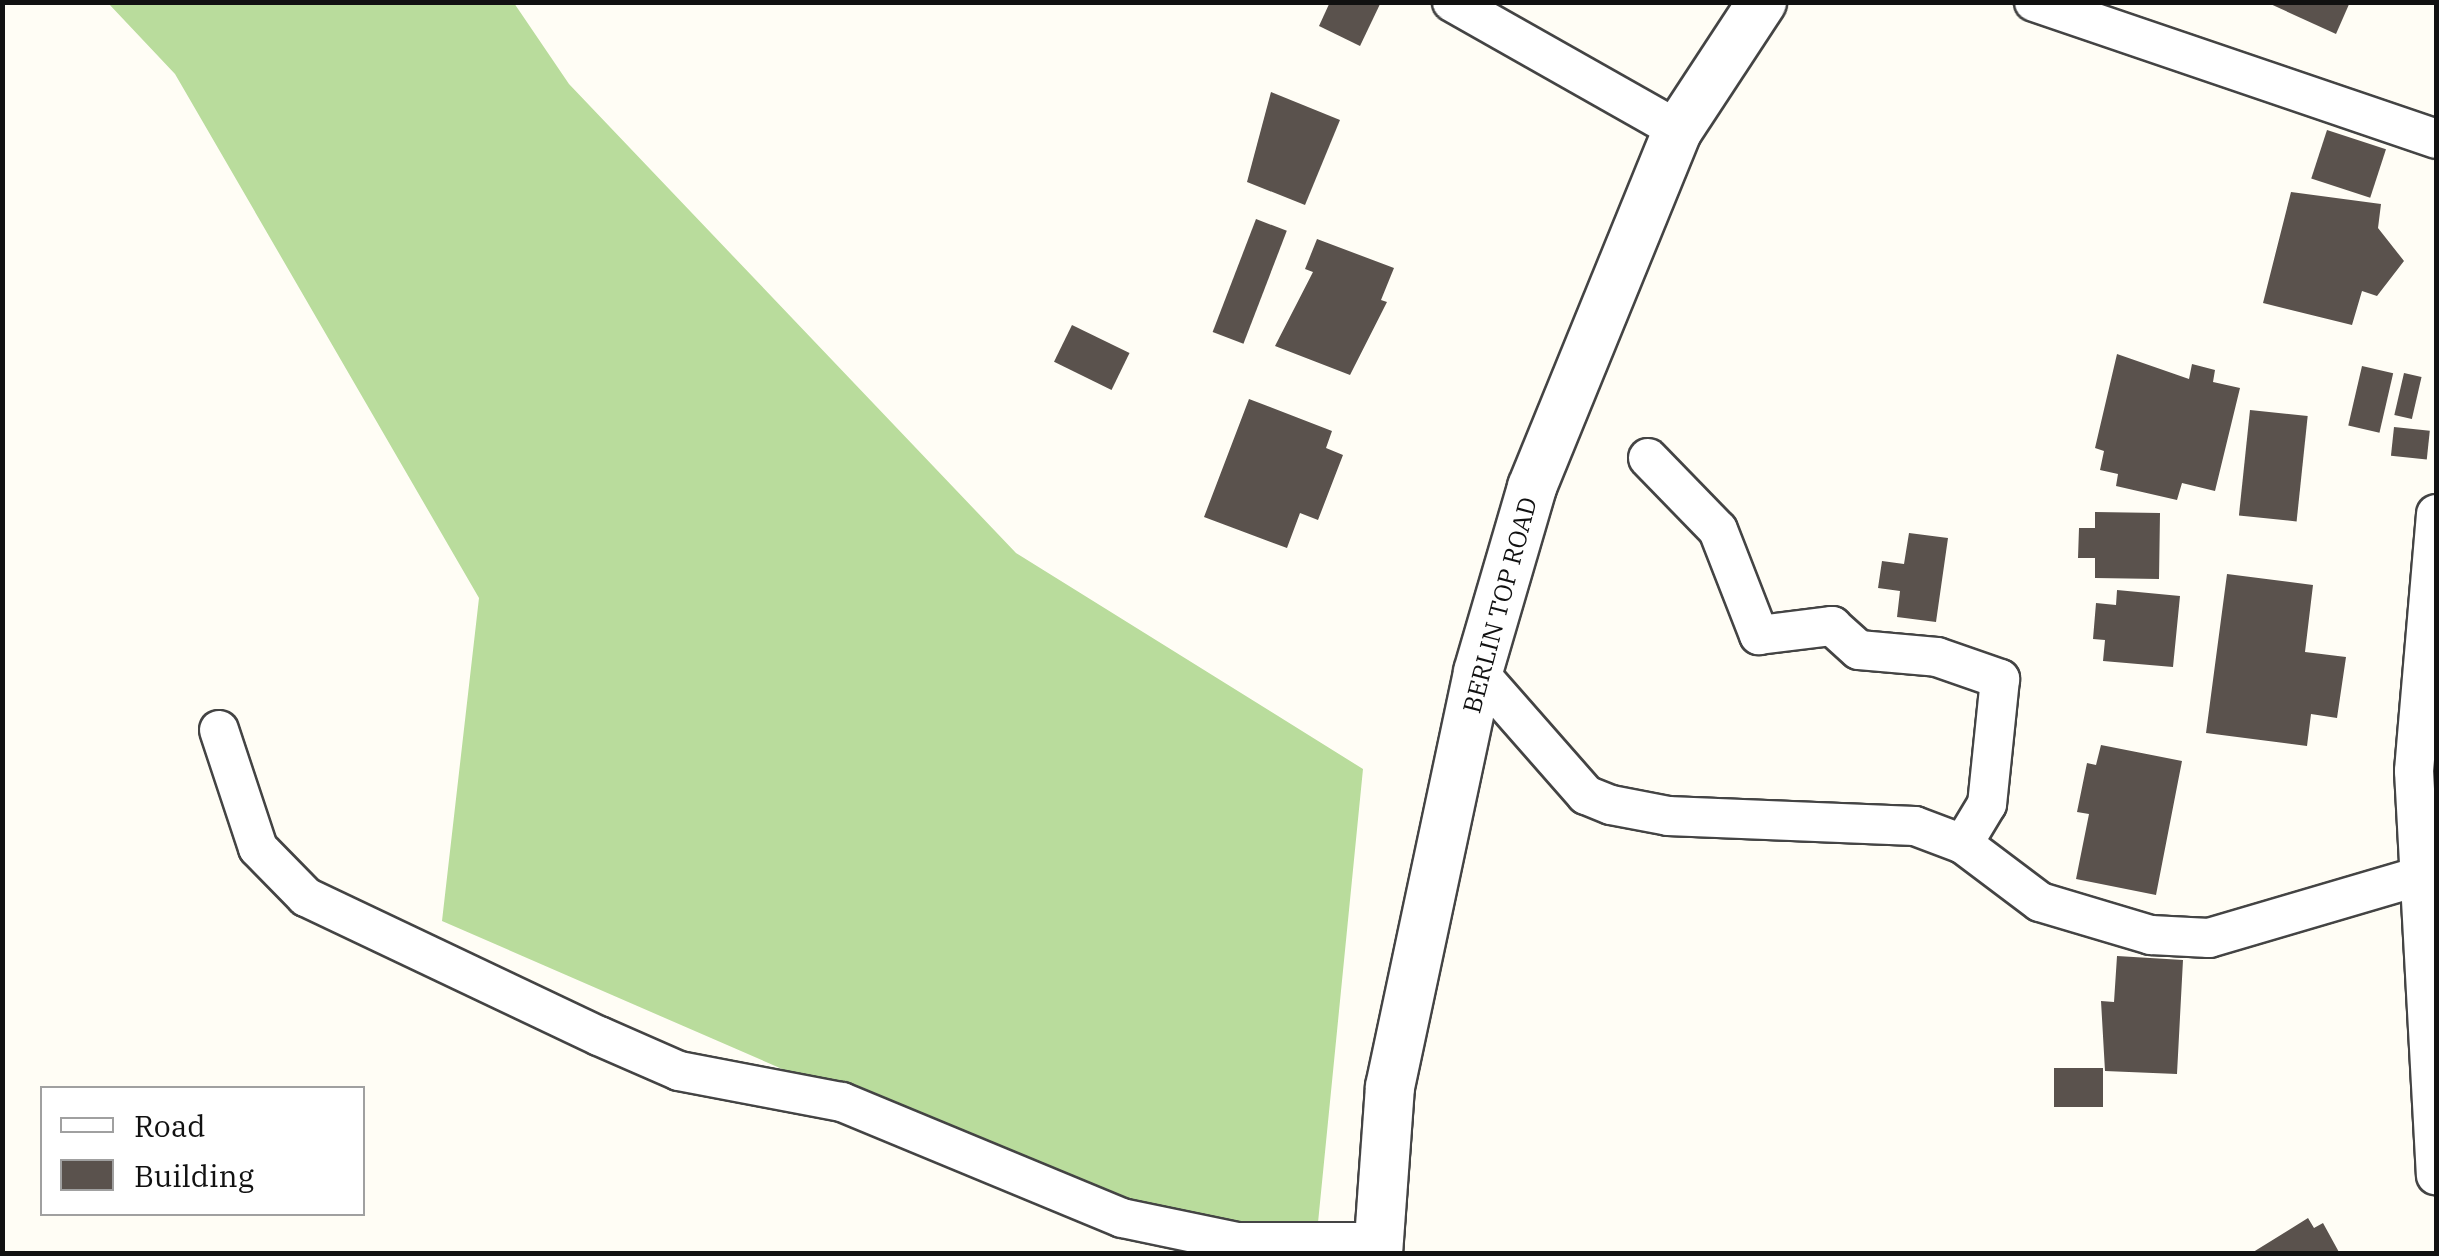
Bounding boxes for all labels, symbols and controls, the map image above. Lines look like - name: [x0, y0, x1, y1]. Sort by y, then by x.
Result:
- street label: BERLIN TOP ROAD: [1457, 494, 1543, 716]
- legend: [40, 1086, 365, 1216]
- text: Road: [134, 1106, 206, 1145]
- text: Building: [134, 1156, 254, 1195]

